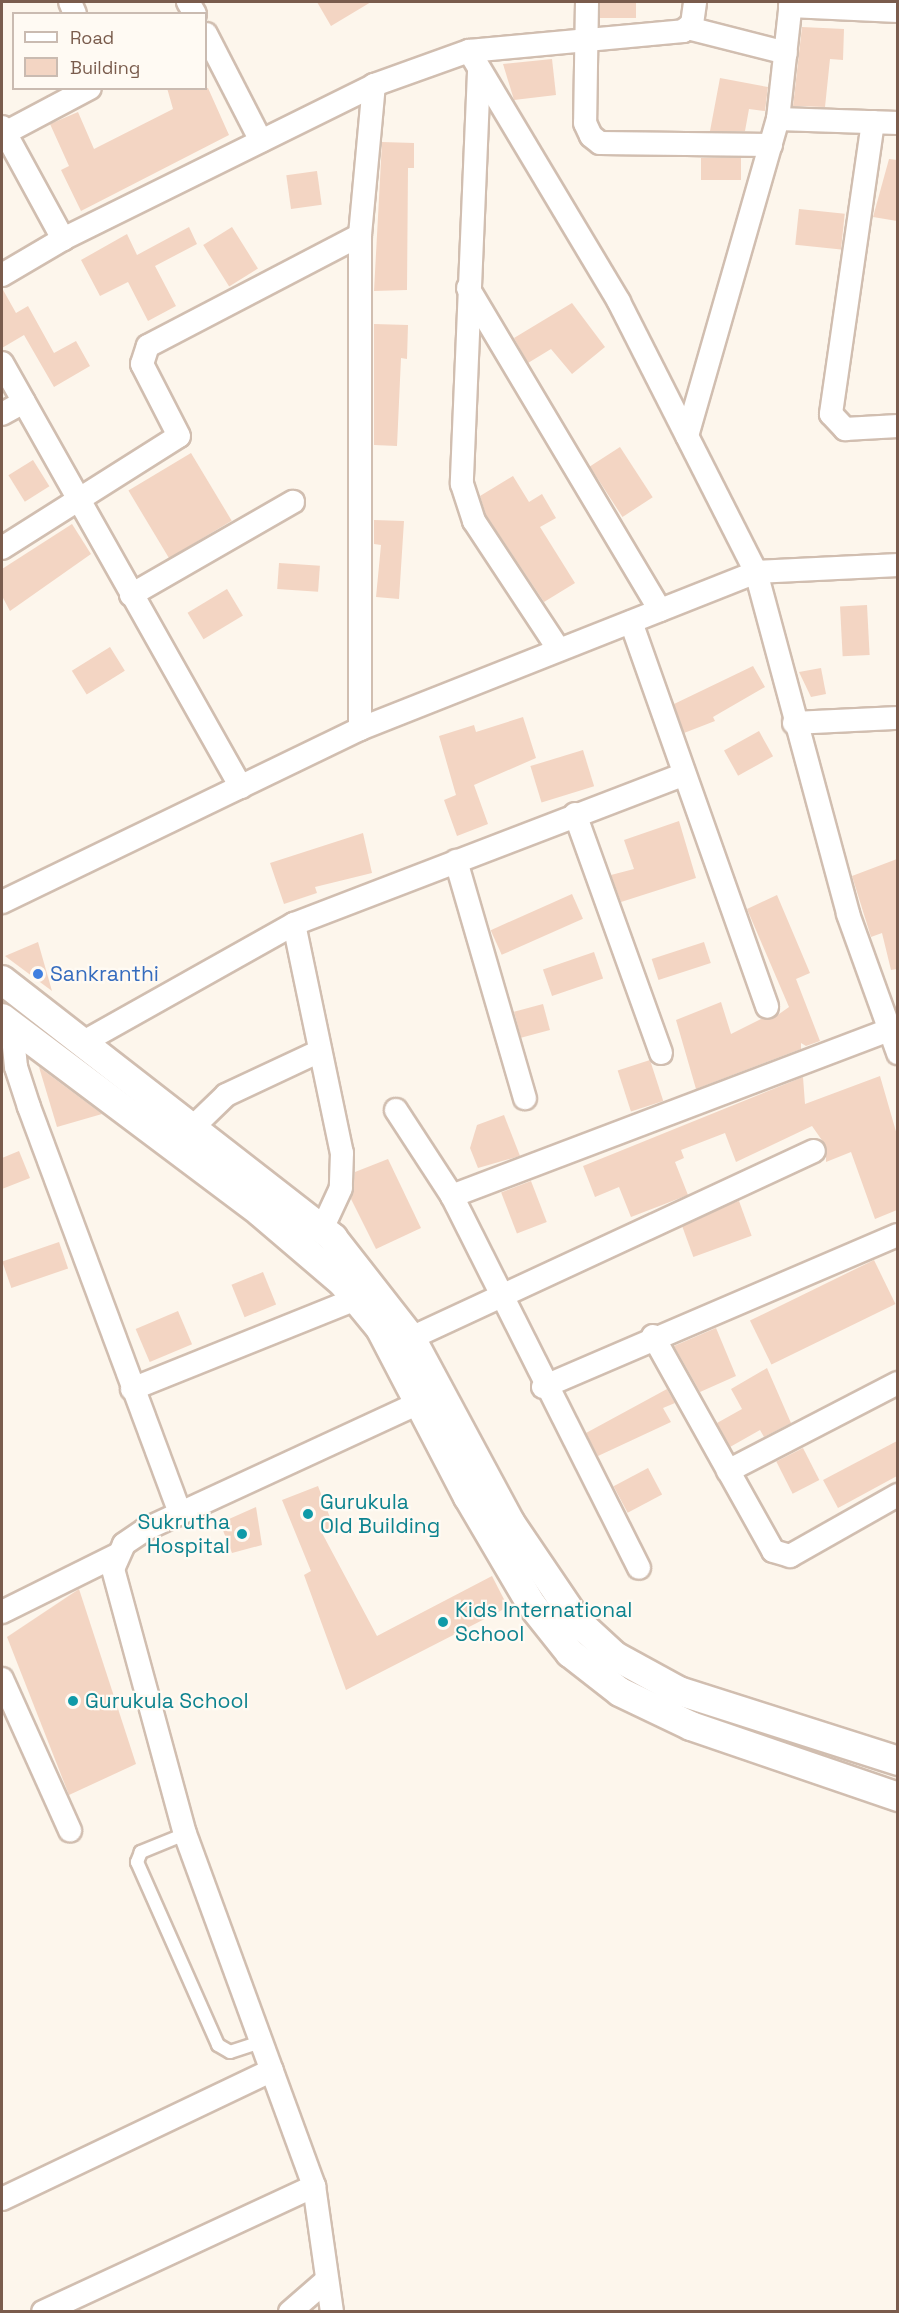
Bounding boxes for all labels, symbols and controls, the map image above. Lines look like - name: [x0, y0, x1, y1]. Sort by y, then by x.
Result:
- legend: [12, 12, 207, 90]
- text: Road: [70, 26, 114, 49]
- text: Building: [70, 56, 140, 79]
- place label: Sankranthi: [50, 961, 159, 987]
- marker: Sankranthi: [31, 967, 45, 981]
- place label: Gurukula Old Building: [320, 1489, 440, 1539]
- marker: Gurukula Old Building: [301, 1507, 315, 1521]
- place label: Sukrutha Hospital: [138, 1509, 230, 1559]
- marker: Sukrutha Hospital: [235, 1527, 249, 1541]
- place label: Kids International School: [455, 1597, 632, 1647]
- marker: Kids International School: [436, 1615, 450, 1629]
- place label: Gurukula School: [85, 1688, 249, 1714]
- marker: Gurukula School: [66, 1694, 80, 1708]

